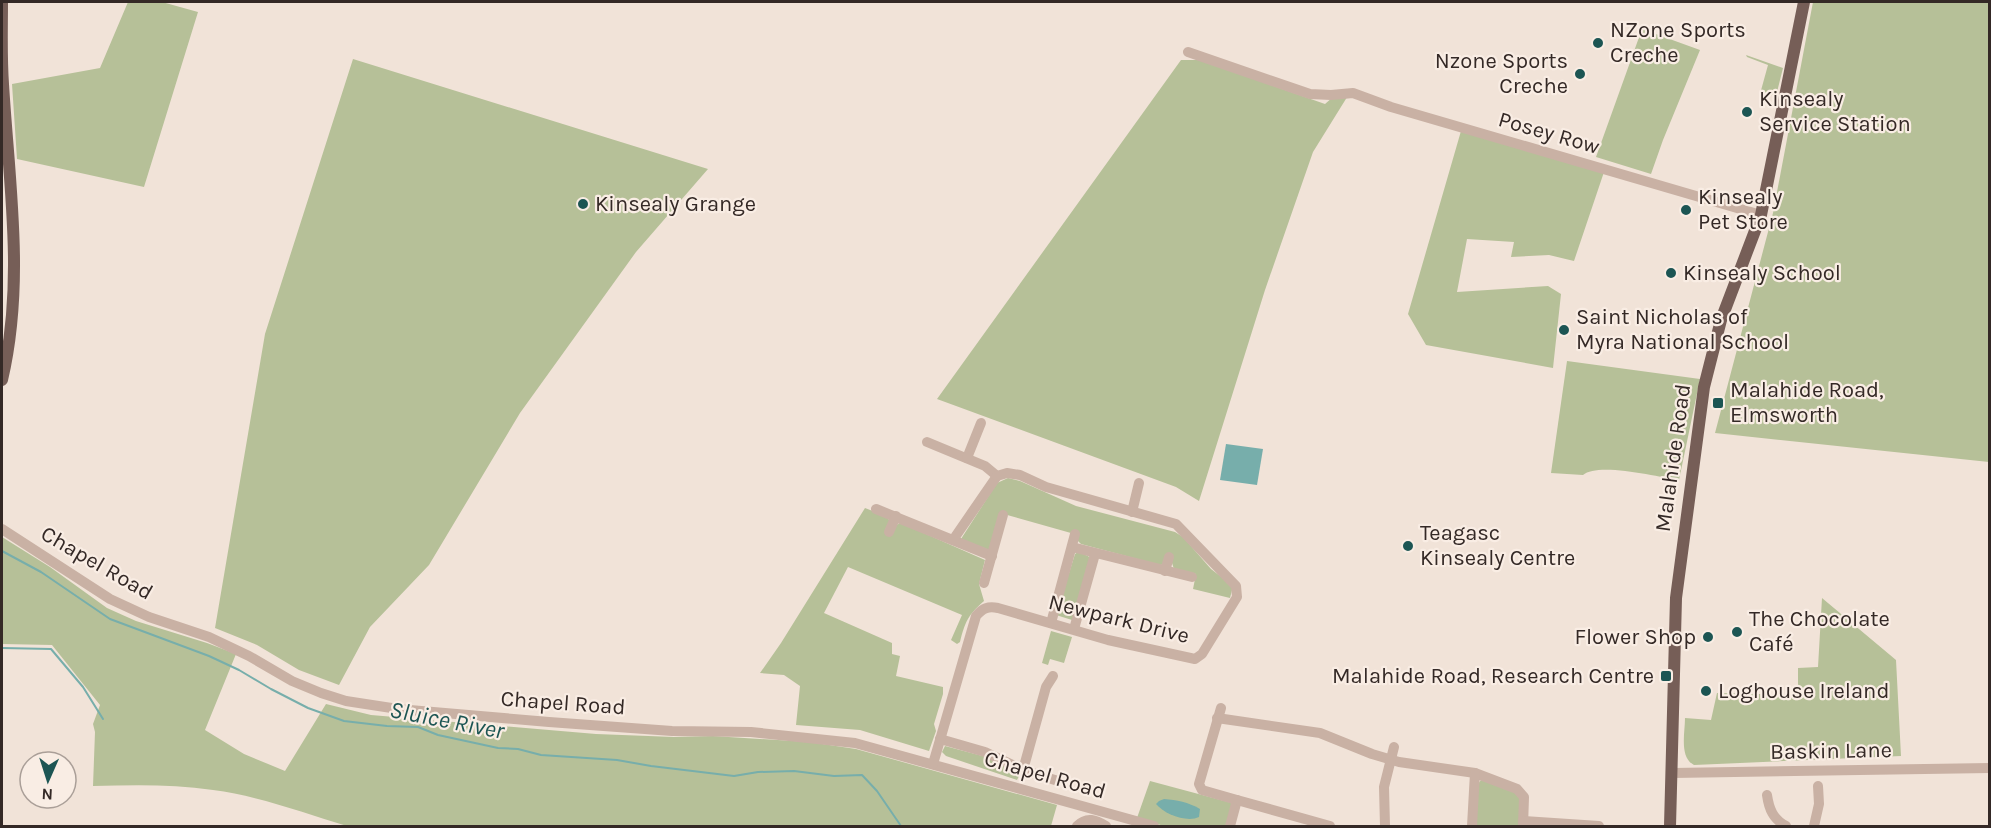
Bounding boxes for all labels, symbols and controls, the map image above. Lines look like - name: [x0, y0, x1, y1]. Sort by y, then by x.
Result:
- place label: NZone Sports Creche: [1610, 17, 1746, 68]
- marker: NZone Sports Creche: [1591, 36, 1605, 50]
- place label: Nzone Sports Creche: [1435, 48, 1568, 99]
- marker: Nzone Sports Creche: [1573, 67, 1587, 81]
- place label: Kinsealy Service Station: [1759, 86, 1911, 137]
- marker: Kinsealy Service Station: [1740, 105, 1754, 119]
- street label: Posey Row: [1495, 106, 1603, 160]
- place label: Kinsealy Pet Store: [1698, 184, 1788, 235]
- place label: Kinsealy Grange: [595, 191, 756, 217]
- marker: Kinsealy Grange: [576, 197, 590, 211]
- marker: Kinsealy Pet Store: [1679, 203, 1693, 217]
- place label: Kinsealy School: [1683, 260, 1841, 286]
- marker: Kinsealy School: [1664, 266, 1678, 280]
- place label: Saint Nicholas of Myra National School: [1576, 304, 1789, 355]
- marker: Saint Nicholas of Myra National School: [1557, 323, 1571, 337]
- place label: Malahide Road, Elmsworth: [1730, 377, 1884, 428]
- street label: Malahide Road: [1650, 382, 1696, 534]
- marker: Malahide Road, Elmsworth: [1711, 396, 1725, 410]
- street label: Chapel Road: [36, 520, 158, 606]
- place label: Teagasc Kinsealy Centre: [1420, 520, 1575, 571]
- marker: Teagasc Kinsealy Centre: [1401, 539, 1415, 553]
- street label: Newpark Drive: [1046, 589, 1192, 649]
- place label: The Chocolate Café: [1749, 606, 1890, 657]
- place label: Flower Shop: [1574, 624, 1696, 650]
- marker: The Chocolate Café: [1730, 625, 1744, 639]
- marker: Flower Shop: [1701, 630, 1715, 644]
- place label: Malahide Road, Research Centre: [1332, 663, 1654, 689]
- marker: Malahide Road, Research Centre: [1659, 669, 1673, 683]
- place label: Loghouse Ireland: [1718, 678, 1889, 704]
- marker: Loghouse Ireland: [1699, 684, 1713, 698]
- street label: Chapel Road: [500, 686, 626, 720]
- water label: Sluice River: [387, 695, 507, 745]
- street label: Baskin Lane: [1770, 737, 1892, 765]
- street label: Chapel Road: [981, 745, 1109, 805]
- north arrow: [18, 750, 78, 810]
- text: N: [41, 785, 53, 804]

